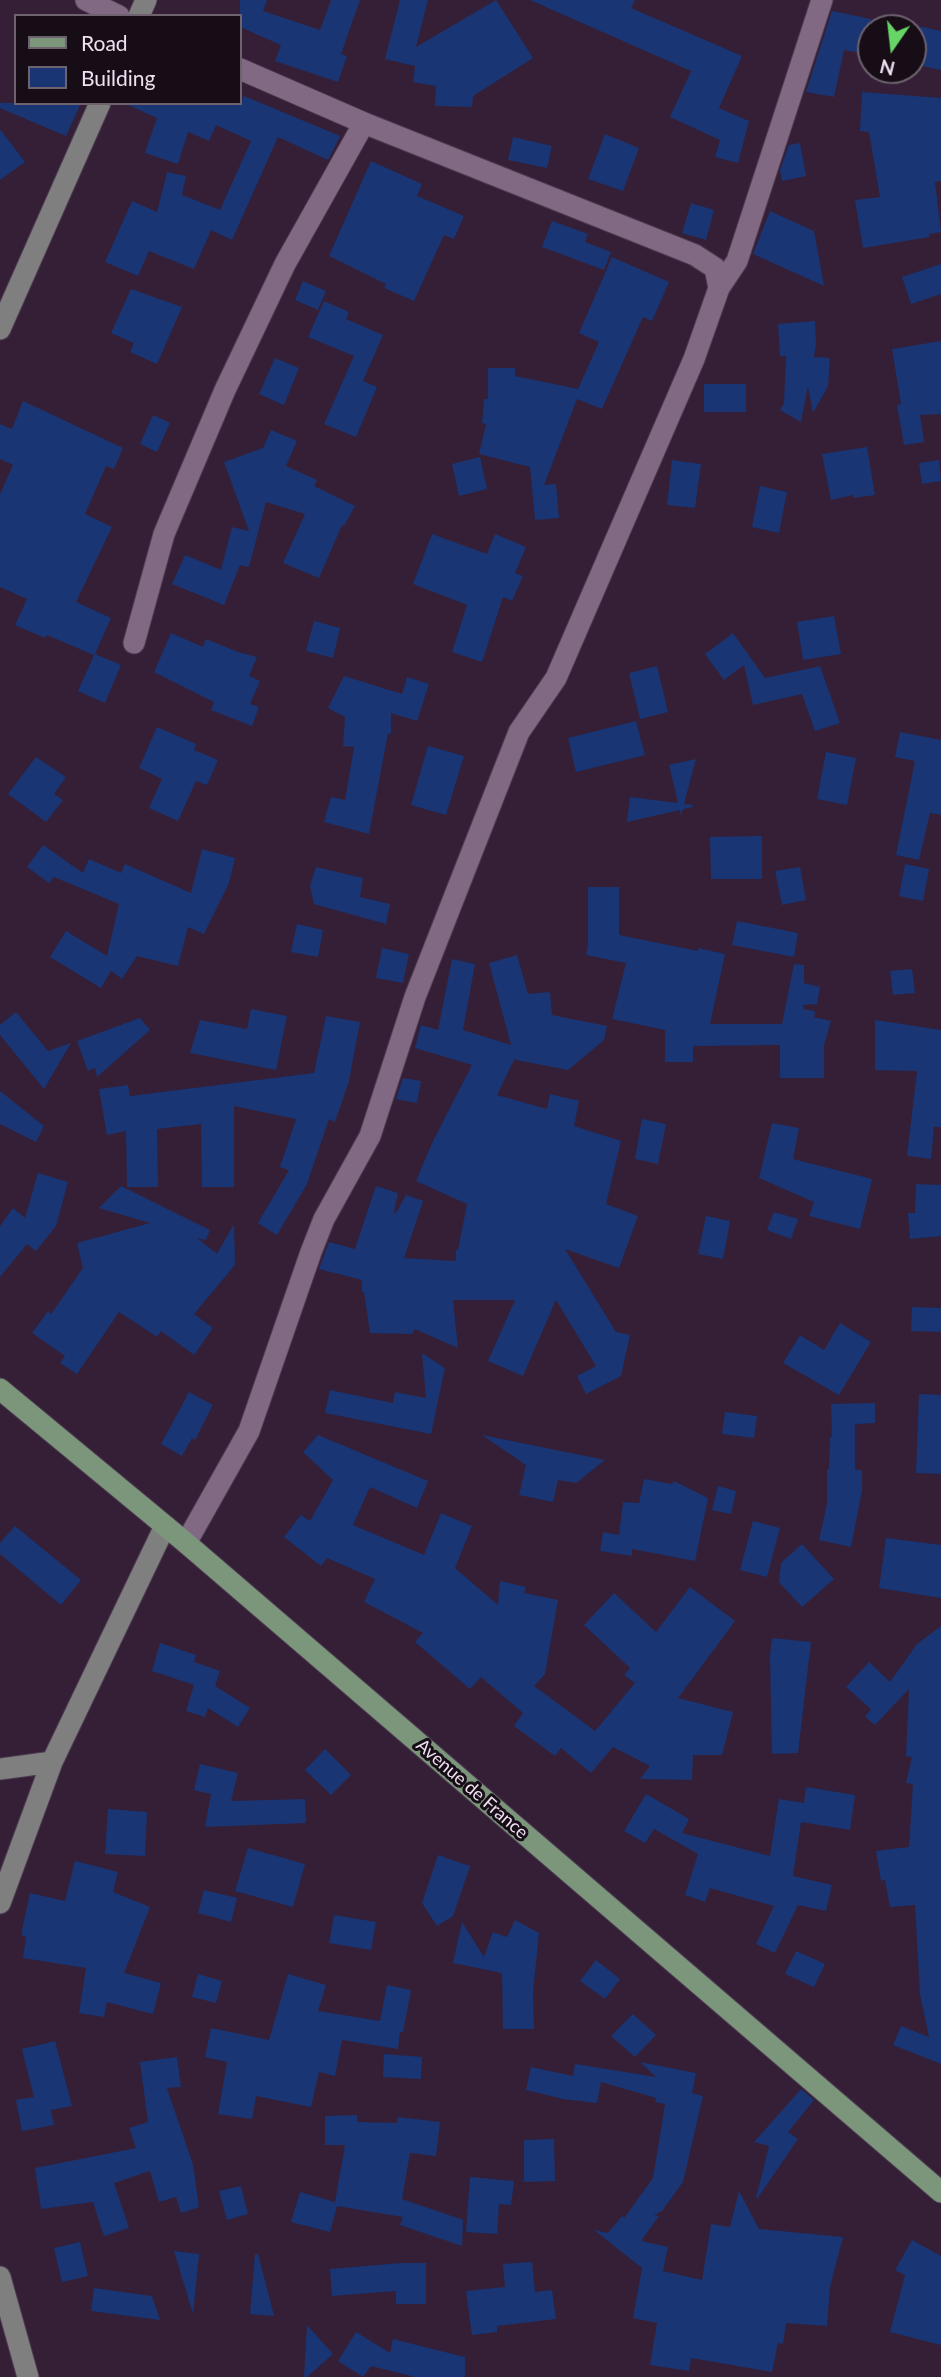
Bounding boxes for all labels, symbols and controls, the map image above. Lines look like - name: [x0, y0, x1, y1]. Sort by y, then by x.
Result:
- legend: [14, 14, 242, 105]
- north arrow: [857, 14, 927, 84]
- text: Road: [81, 30, 128, 55]
- text: N: [877, 55, 897, 81]
- text: Building: [81, 65, 156, 90]
- street label: Avenue de France: [412, 1735, 532, 1843]

